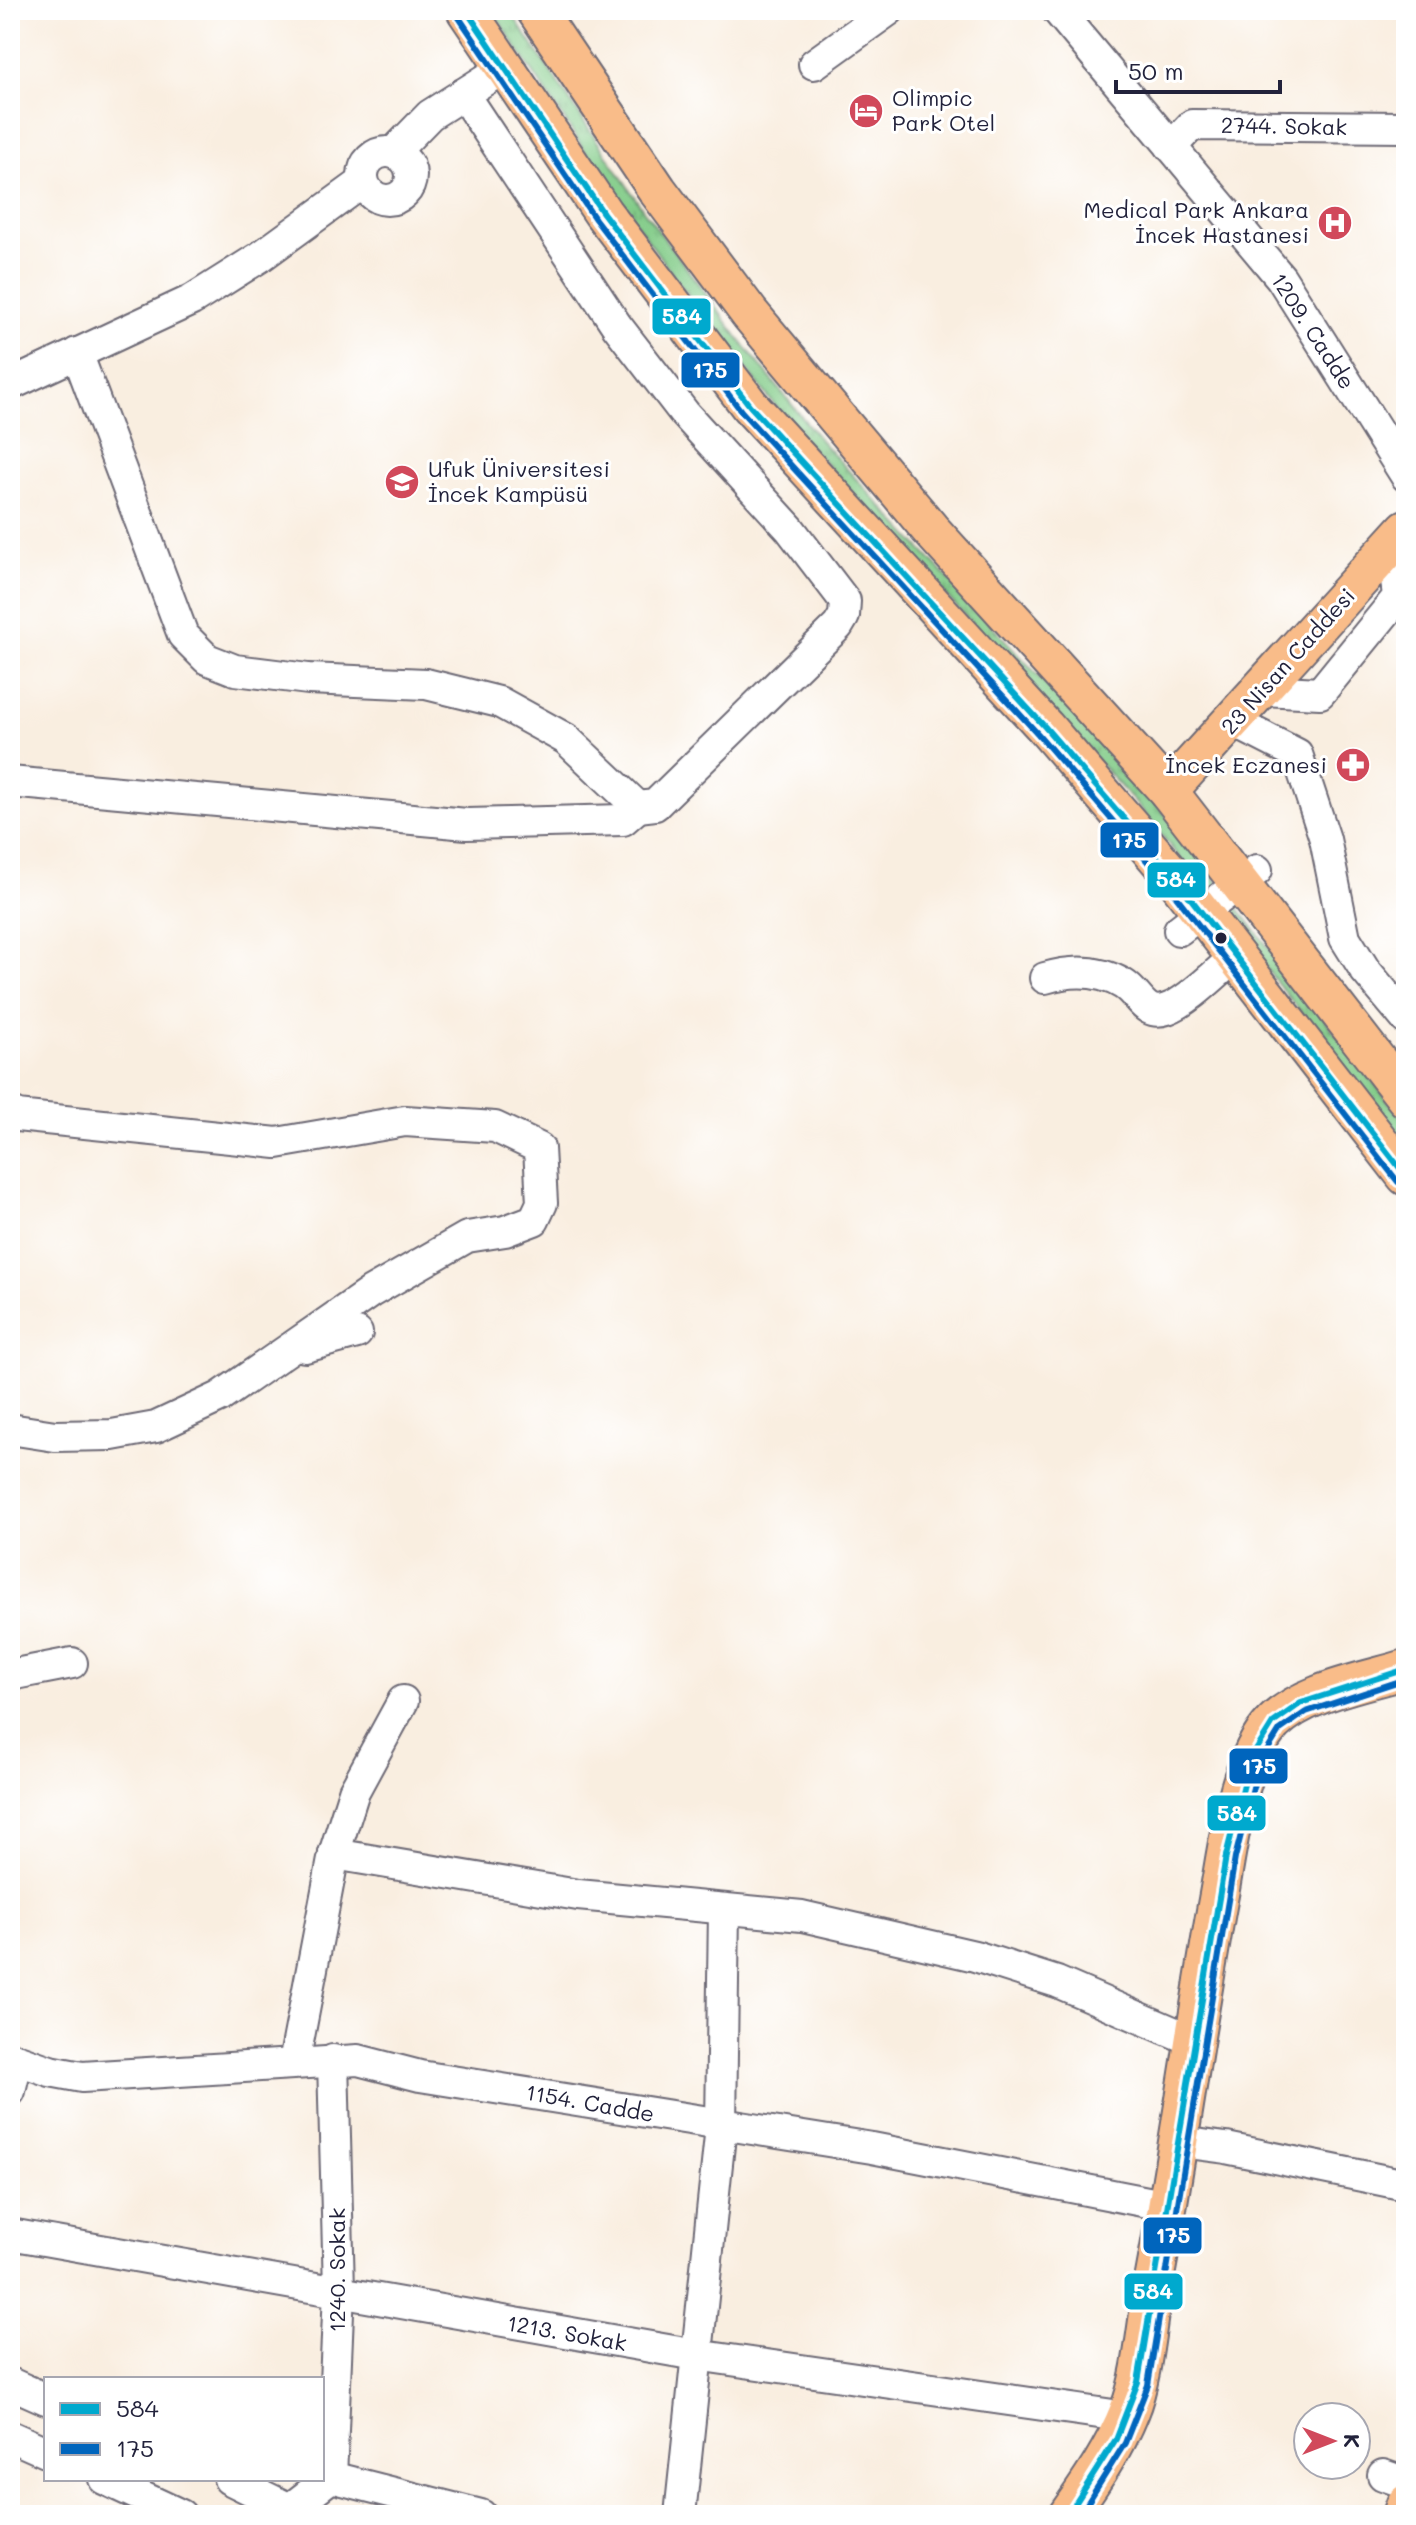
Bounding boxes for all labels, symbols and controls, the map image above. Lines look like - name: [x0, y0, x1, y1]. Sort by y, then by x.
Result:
- scale bar: [1116, 44, 1280, 94]
- text: 50 m: [1128, 55, 1184, 86]
- place label: Olimpic Park Otel: [892, 83, 995, 137]
- hotel icon: Olimpic Park Otel: [847, 92, 885, 130]
- street label: 2744. Sokak: [1221, 110, 1347, 141]
- place label: Medical Park Ankara İncek Hastanesi: [1083, 195, 1309, 249]
- hospital icon: Medical Park Ankara İncek Hastanesi: [1316, 204, 1354, 242]
- street label: 1209. Cadde: [1265, 267, 1362, 394]
- line badge: 584: [651, 297, 712, 336]
- text: 584: [662, 301, 702, 330]
- line badge: 175: [680, 351, 741, 389]
- text: 175: [693, 355, 728, 384]
- place label: Ufuk Üniversitesi İncek Kampüsü: [428, 454, 610, 508]
- school or university icon: Ufuk Üniversitesi İncek Kampüsü: [383, 463, 421, 501]
- street label: 23 Nisan Caddesi: [1214, 581, 1361, 740]
- pharmacy icon: İncek Eczanesi: [1334, 746, 1372, 784]
- place label: İncek Eczanesi: [1165, 750, 1327, 779]
- line badge: 175: [1099, 821, 1160, 859]
- text: 175: [1112, 825, 1147, 854]
- line badge: 584: [1146, 861, 1207, 899]
- text: 584: [1156, 864, 1196, 893]
- unlabelled marker: [1213, 930, 1229, 946]
- line badge: 175: [1228, 1747, 1289, 1785]
- text: 175: [1242, 1751, 1277, 1780]
- line badge: 584: [1206, 1794, 1267, 1832]
- text: 584: [1217, 1798, 1257, 1827]
- street label: 1154. Cadde: [524, 2077, 657, 2128]
- street label: 1240. Sokak: [322, 2208, 351, 2332]
- line badge: 175: [1142, 2216, 1203, 2255]
- text: 175: [1156, 2220, 1191, 2249]
- line badge: 584: [1123, 2272, 1184, 2311]
- text: 584: [1133, 2276, 1173, 2305]
- street label: 1213. Sokak: [505, 2308, 629, 2357]
- legend: [44, 2377, 324, 2481]
- text: 584: [116, 2392, 159, 2423]
- north arrow: [1292, 2401, 1372, 2481]
- text: 175: [116, 2432, 154, 2463]
- text: K: [1338, 2434, 1367, 2448]

